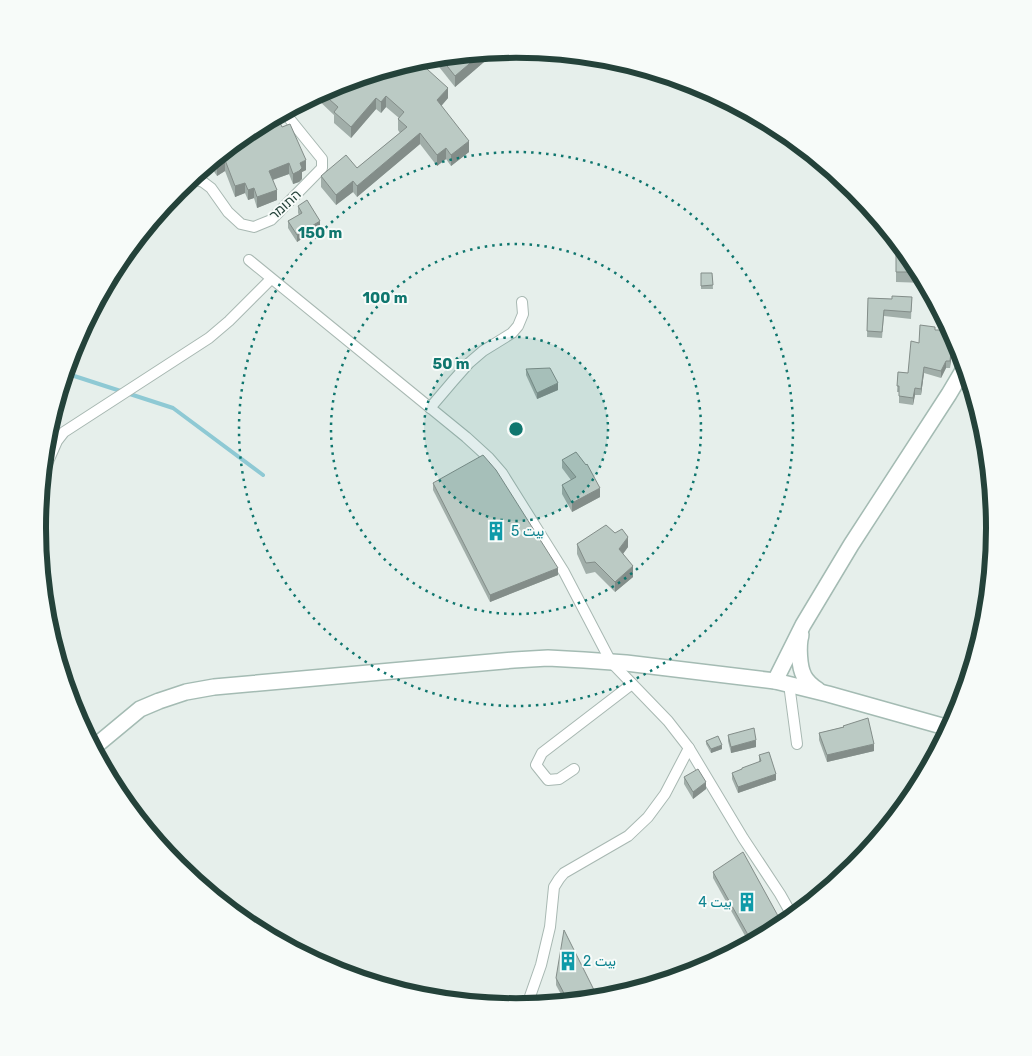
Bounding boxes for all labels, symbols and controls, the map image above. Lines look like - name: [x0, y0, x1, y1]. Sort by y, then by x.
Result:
- street label: התומר: [265, 186, 305, 224]
- text: 150 m: [298, 224, 342, 242]
- text: 100 m: [363, 289, 407, 307]
- text: 50 m: [433, 355, 469, 373]
- centre of rings: [507, 420, 525, 438]
- building icon: بيت 5: [485, 520, 507, 542]
- place label: بيت 5: [511, 523, 544, 540]
- building icon: بيت 4: [736, 891, 758, 913]
- place label: بيت 4: [698, 894, 732, 911]
- building icon: بيت 2: [557, 950, 579, 972]
- place label: بيت 2: [583, 953, 616, 970]

